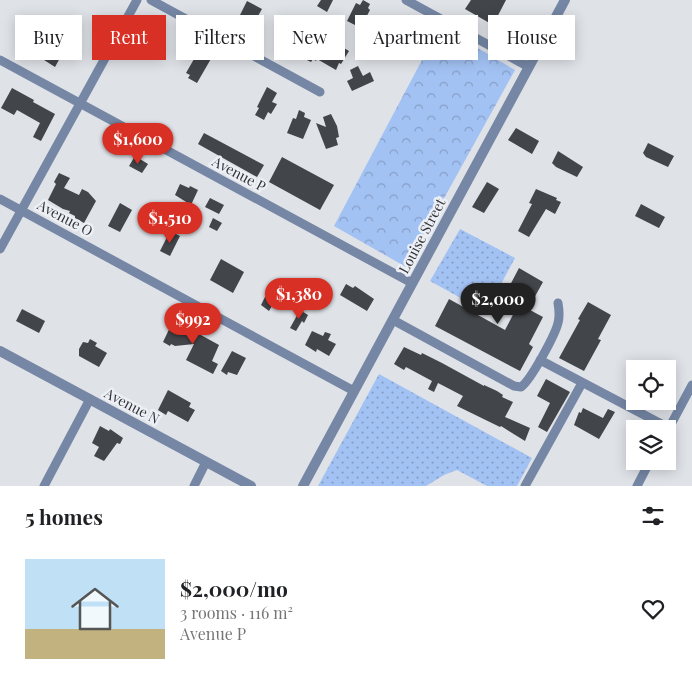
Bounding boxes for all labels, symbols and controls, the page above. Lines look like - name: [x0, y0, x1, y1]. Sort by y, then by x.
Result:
- chip: Buy: [15, 15, 82, 60]
- chip: Rent: [92, 15, 166, 60]
- chip: Filters: [176, 15, 264, 60]
- chip: New: [274, 15, 345, 60]
- chip: Apartment: [355, 15, 478, 60]
- chip: House: [488, 15, 575, 60]
- pin: $1,600: [97, 122, 179, 165]
- text: $1,600: [113, 128, 163, 149]
- street label: Avenue P: [208, 151, 269, 196]
- street label: Louise Street: [394, 194, 450, 277]
- street label: Avenue O: [33, 195, 96, 240]
- pin: $1,510: [129, 202, 211, 244]
- text: $1,510: [148, 207, 192, 228]
- pin: $1,380: [258, 278, 340, 320]
- pin: $2,000: [457, 282, 539, 325]
- text: $1,380: [276, 283, 322, 304]
- text: $2,000: [472, 288, 524, 309]
- pin: $992: [163, 302, 223, 345]
- text: $992: [175, 308, 211, 329]
- map controls: [626, 360, 676, 470]
- button: locate: [626, 360, 676, 410]
- street label: Avenue N: [101, 383, 163, 428]
- button: layers: [626, 420, 676, 470]
- text: 5 homes: [25, 502, 103, 530]
- icon: filters: [639, 502, 667, 530]
- text: $2,000/mo: [180, 574, 288, 602]
- icon: home: [65, 579, 125, 639]
- icon: heart: [639, 595, 667, 623]
- text: 3 rooms · 116 m²: [180, 602, 293, 623]
- text: Avenue P: [180, 623, 246, 644]

